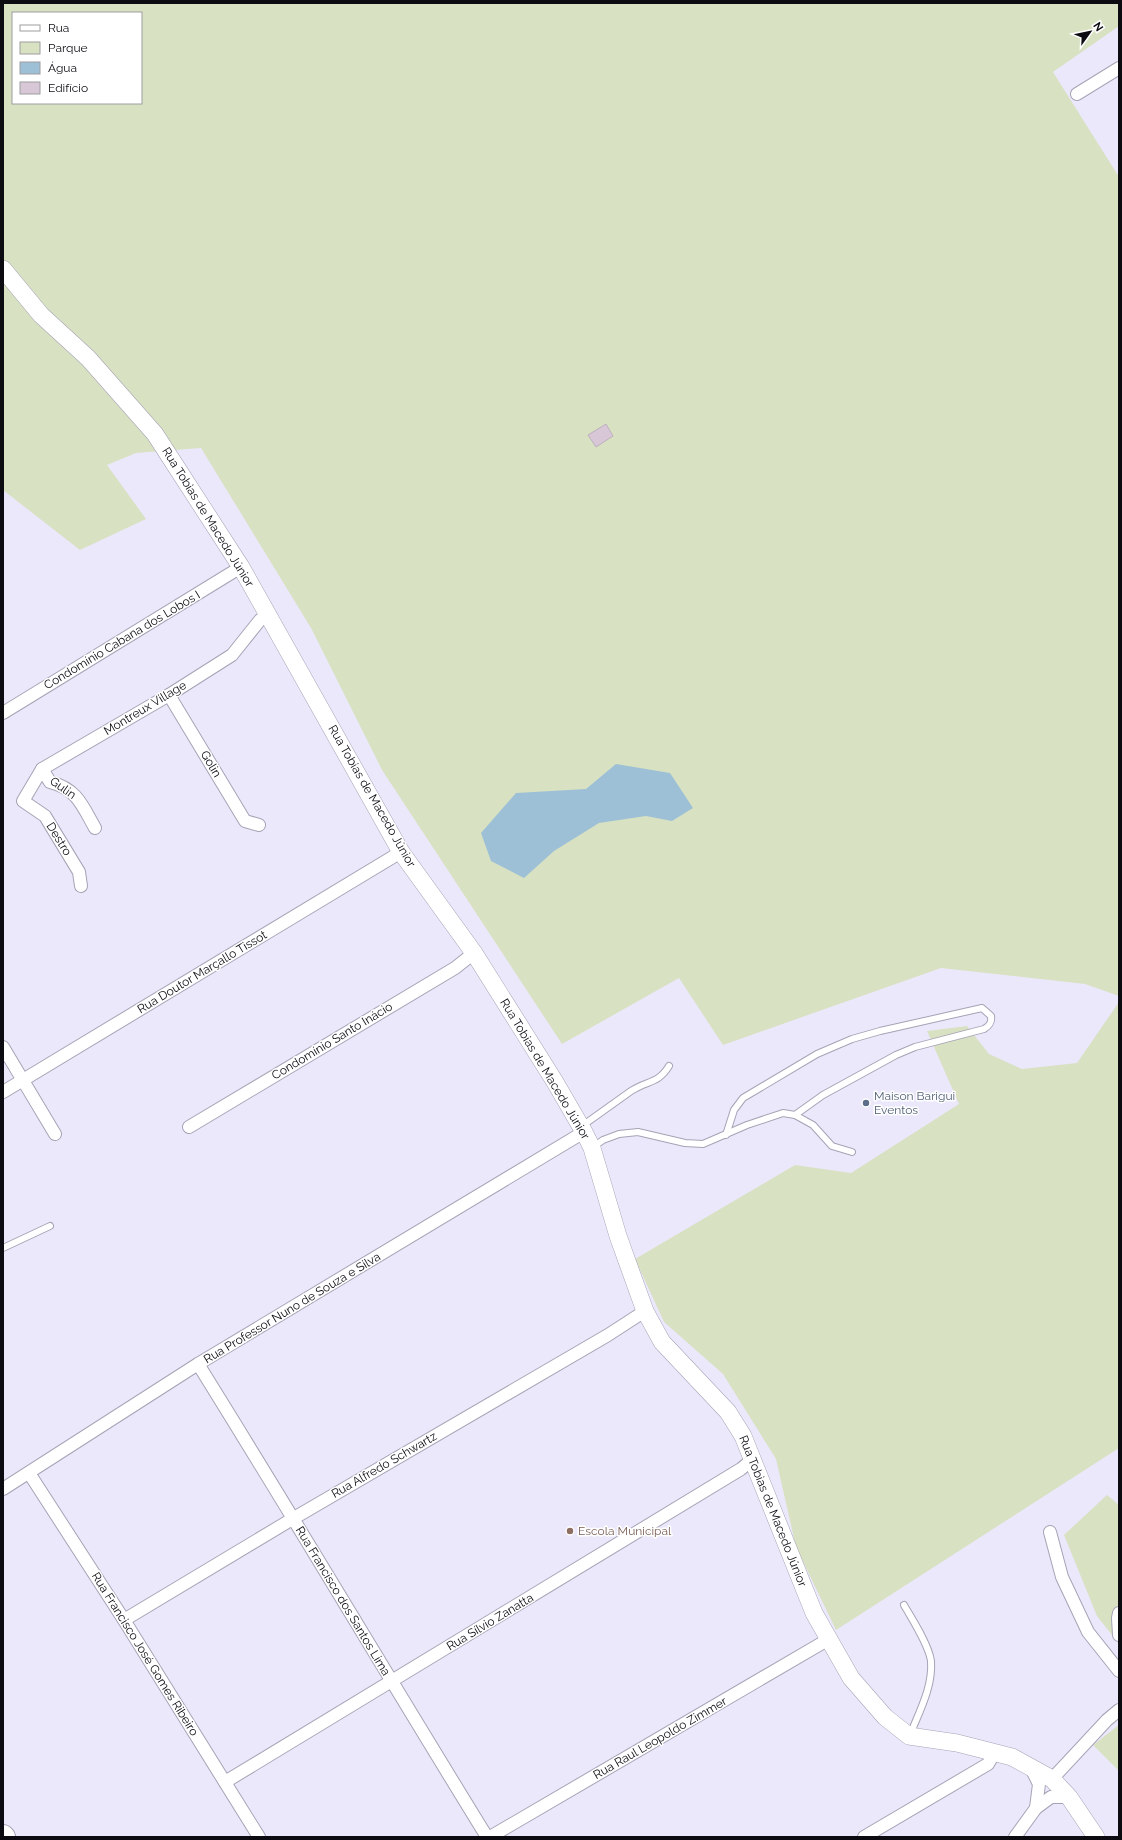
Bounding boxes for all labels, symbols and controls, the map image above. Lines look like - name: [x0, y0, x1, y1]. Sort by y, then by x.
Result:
- legend: [12, 12, 142, 104]
- north arrow: [1070, 12, 1110, 52]
- text: N: [1090, 20, 1106, 34]
- text: Rua: [48, 21, 69, 35]
- text: Parque: [48, 41, 88, 55]
- text: Água: [48, 61, 77, 75]
- text: Edifício: [48, 81, 88, 95]
- street label: Rua Tobias de Macedo Júnior: [159, 445, 257, 590]
- street label: Condomínio Cabana dos Lobos I: [41, 588, 203, 692]
- street label: Montreux Village: [101, 678, 189, 738]
- street label: Rua Tobias de Macedo Júnior: [325, 722, 419, 870]
- street label: Golin: [198, 748, 224, 780]
- street label: Gulin: [47, 774, 79, 802]
- street label: Destro: [43, 820, 75, 858]
- street label: Rua Doutor Marçallo Tissot: [135, 928, 269, 1016]
- street label: Rua Tobias de Macedo Júnior: [497, 996, 593, 1143]
- street label: Condomínio Santo Inácio: [269, 999, 395, 1083]
- place label: Maison Barigui Eventos: [874, 1089, 955, 1117]
- marker: Maison Barigui Eventos: [861, 1098, 871, 1108]
- street label: Rua Professor Nuno de Souza e Silva: [201, 1250, 383, 1366]
- street label: Rua Alfredo Schwartz: [329, 1429, 439, 1501]
- street label: Rua Tobias de Macedo Júnior: [736, 1433, 810, 1589]
- street label: Rua Francisco dos Santos Lima: [293, 1524, 393, 1678]
- place label: Escola Municipal: [578, 1524, 672, 1538]
- marker: Escola Municipal: [565, 1526, 575, 1536]
- street label: Rua Francisco José Gomes Ribeiro: [89, 1570, 201, 1738]
- street label: Rua Sílvio Zanatta: [444, 1591, 536, 1653]
- street label: Rua Raul Leopoldo Zimmer: [591, 1694, 730, 1782]

